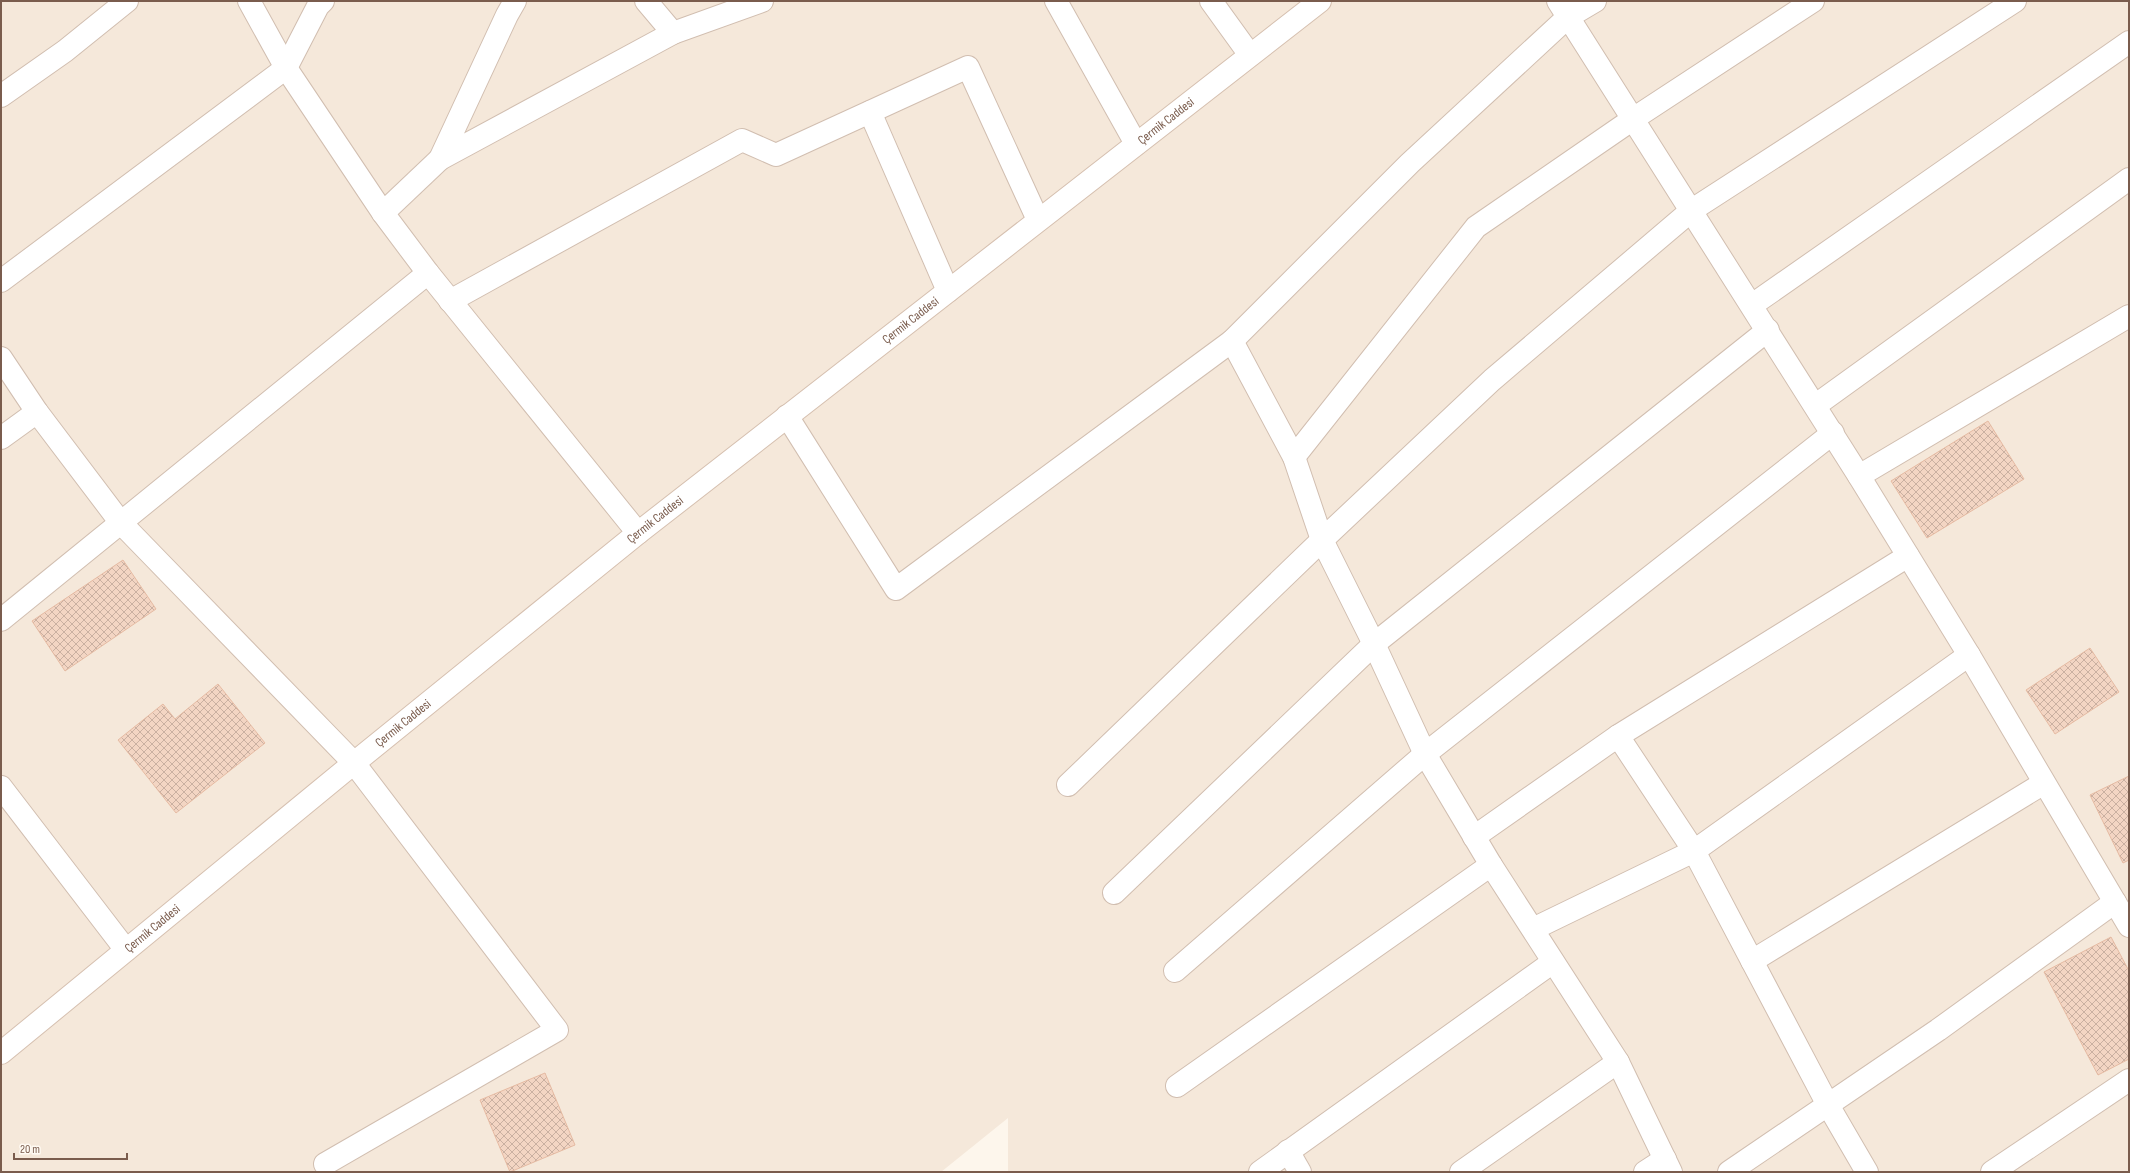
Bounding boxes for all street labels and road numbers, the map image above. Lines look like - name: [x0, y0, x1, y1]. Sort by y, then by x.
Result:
- street label: Çermik Caddesi: [1135, 94, 1197, 148]
- street label: Çermik Caddesi: [879, 293, 942, 347]
- street label: Çermik Caddesi: [624, 493, 687, 547]
- street label: Çermik Caddesi: [372, 696, 434, 751]
- street label: Çermik Caddesi: [121, 901, 184, 956]

